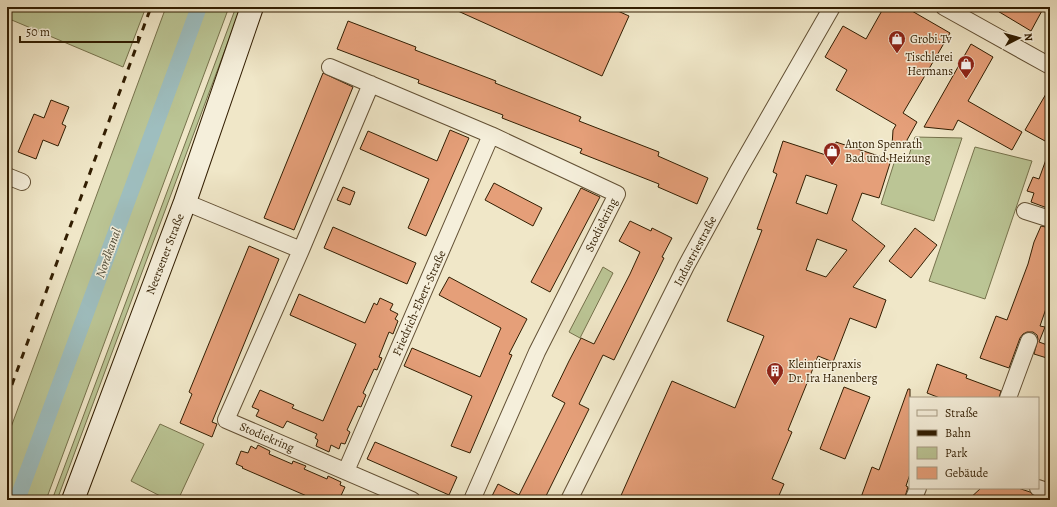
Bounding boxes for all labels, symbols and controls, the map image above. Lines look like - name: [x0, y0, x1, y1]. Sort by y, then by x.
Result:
- scale bar: [20, 18, 138, 44]
- north arrow: [999, 18, 1039, 58]
- text: 50 m: [26, 24, 50, 40]
- shop icon: Grobi.Tv: [887, 29, 907, 54]
- place label: Grobi.Tv: [910, 31, 952, 47]
- text: N: [1021, 32, 1036, 42]
- place label: Tischlerei Hermans: [906, 49, 953, 79]
- shop icon: Tischlerei Hermans: [956, 54, 976, 79]
- place label: Anton Spenrath Bad und Heizung: [844, 136, 931, 166]
- shop icon: Anton Spenrath Bad und Heizung: [822, 141, 842, 166]
- street label: Stodiekring: [581, 195, 621, 255]
- street label: Neersener Straße: [142, 211, 188, 297]
- street label: Industriestraße: [670, 213, 720, 289]
- water label: Nordkanal: [91, 225, 125, 280]
- street label: Friedrich-Ebert-Straße: [389, 248, 449, 358]
- place label: Kleintierpraxis Dr. Ira Hanenberg: [788, 356, 878, 386]
- building icon: Kleintierpraxis Dr. Ira Hanenberg: [765, 361, 785, 386]
- legend: [909, 397, 1039, 489]
- text: Straße: [945, 405, 978, 421]
- street label: Stodiekring: [237, 418, 297, 456]
- text: Bahn: [945, 425, 971, 441]
- text: Park: [945, 445, 968, 461]
- text: Gebäude: [945, 465, 988, 481]

